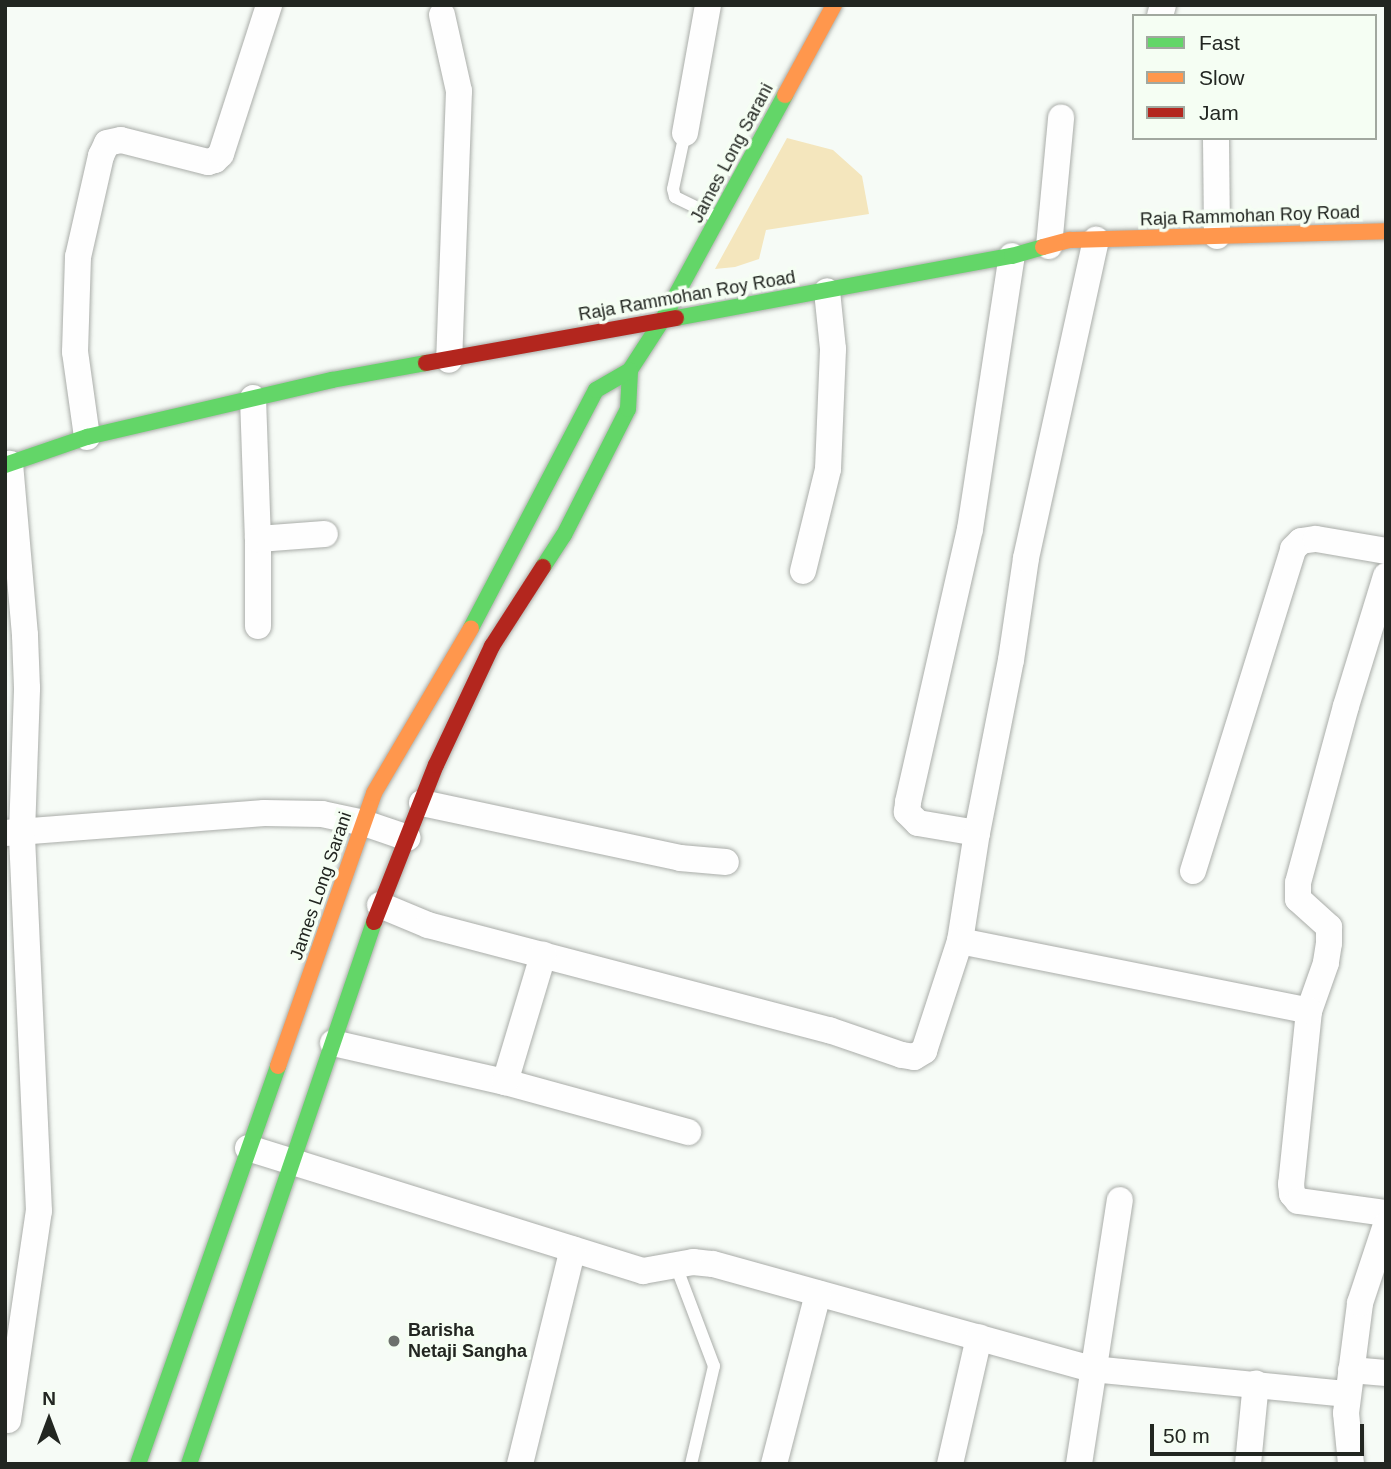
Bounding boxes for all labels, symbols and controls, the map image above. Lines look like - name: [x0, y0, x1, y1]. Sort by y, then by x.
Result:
- legend: [1132, 14, 1377, 140]
- text: Fast: [1199, 31, 1240, 54]
- text: Slow: [1199, 66, 1245, 89]
- street label: James Long Sarani: [686, 79, 778, 227]
- text: Jam: [1199, 101, 1239, 124]
- street label: Raja Rammohan Roy Road: [1140, 201, 1360, 231]
- street label: Raja Rammohan Roy Road: [577, 266, 797, 326]
- street label: James Long Sarani: [286, 809, 356, 963]
- place label: Barisha Netaji Sangha: [408, 1320, 527, 1362]
- marker: Barisha Netaji Sangha: [386, 1333, 402, 1349]
- north arrow: [14, 1385, 84, 1455]
- text: N: [42, 1388, 56, 1409]
- scale bar: [1153, 1410, 1366, 1454]
- text: 50 m: [1163, 1424, 1210, 1447]

